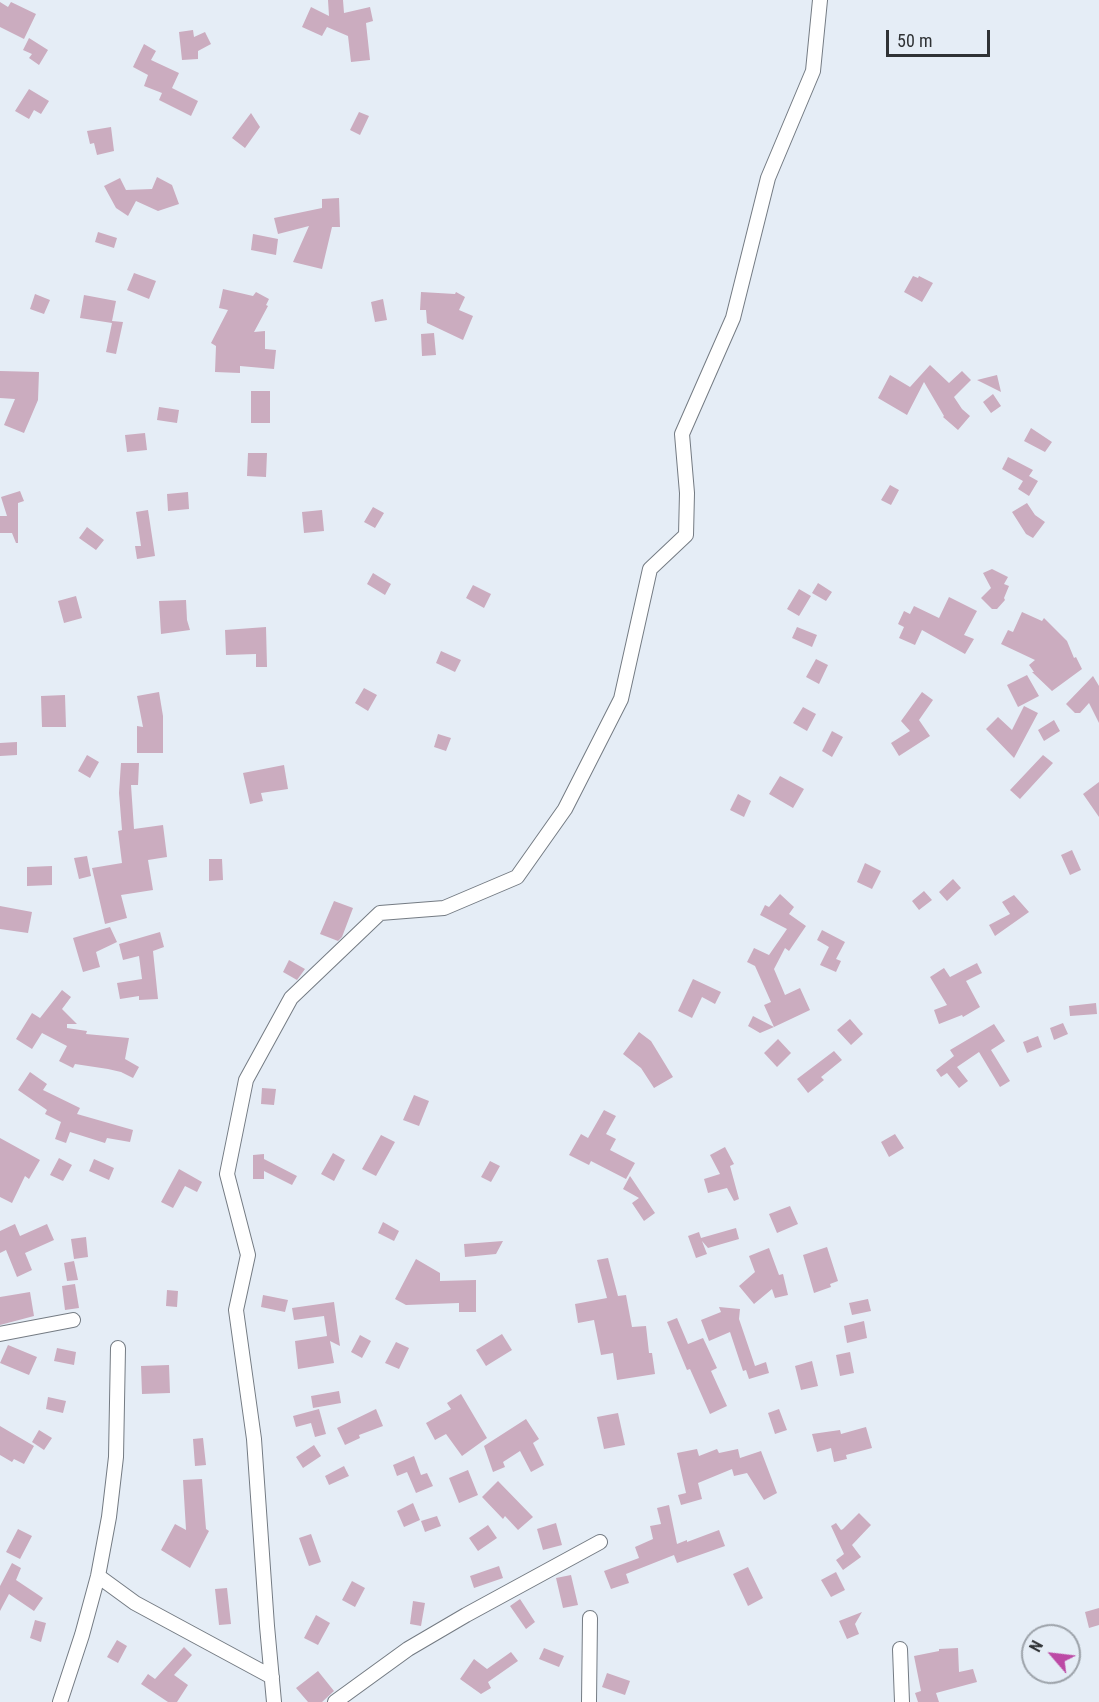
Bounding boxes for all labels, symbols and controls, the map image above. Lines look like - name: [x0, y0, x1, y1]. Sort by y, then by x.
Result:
- scale bar: [889, 18, 992, 56]
- text: 50 m: [897, 30, 932, 51]
- north arrow: [1021, 1624, 1081, 1684]
- text: N: [1026, 1637, 1047, 1655]

